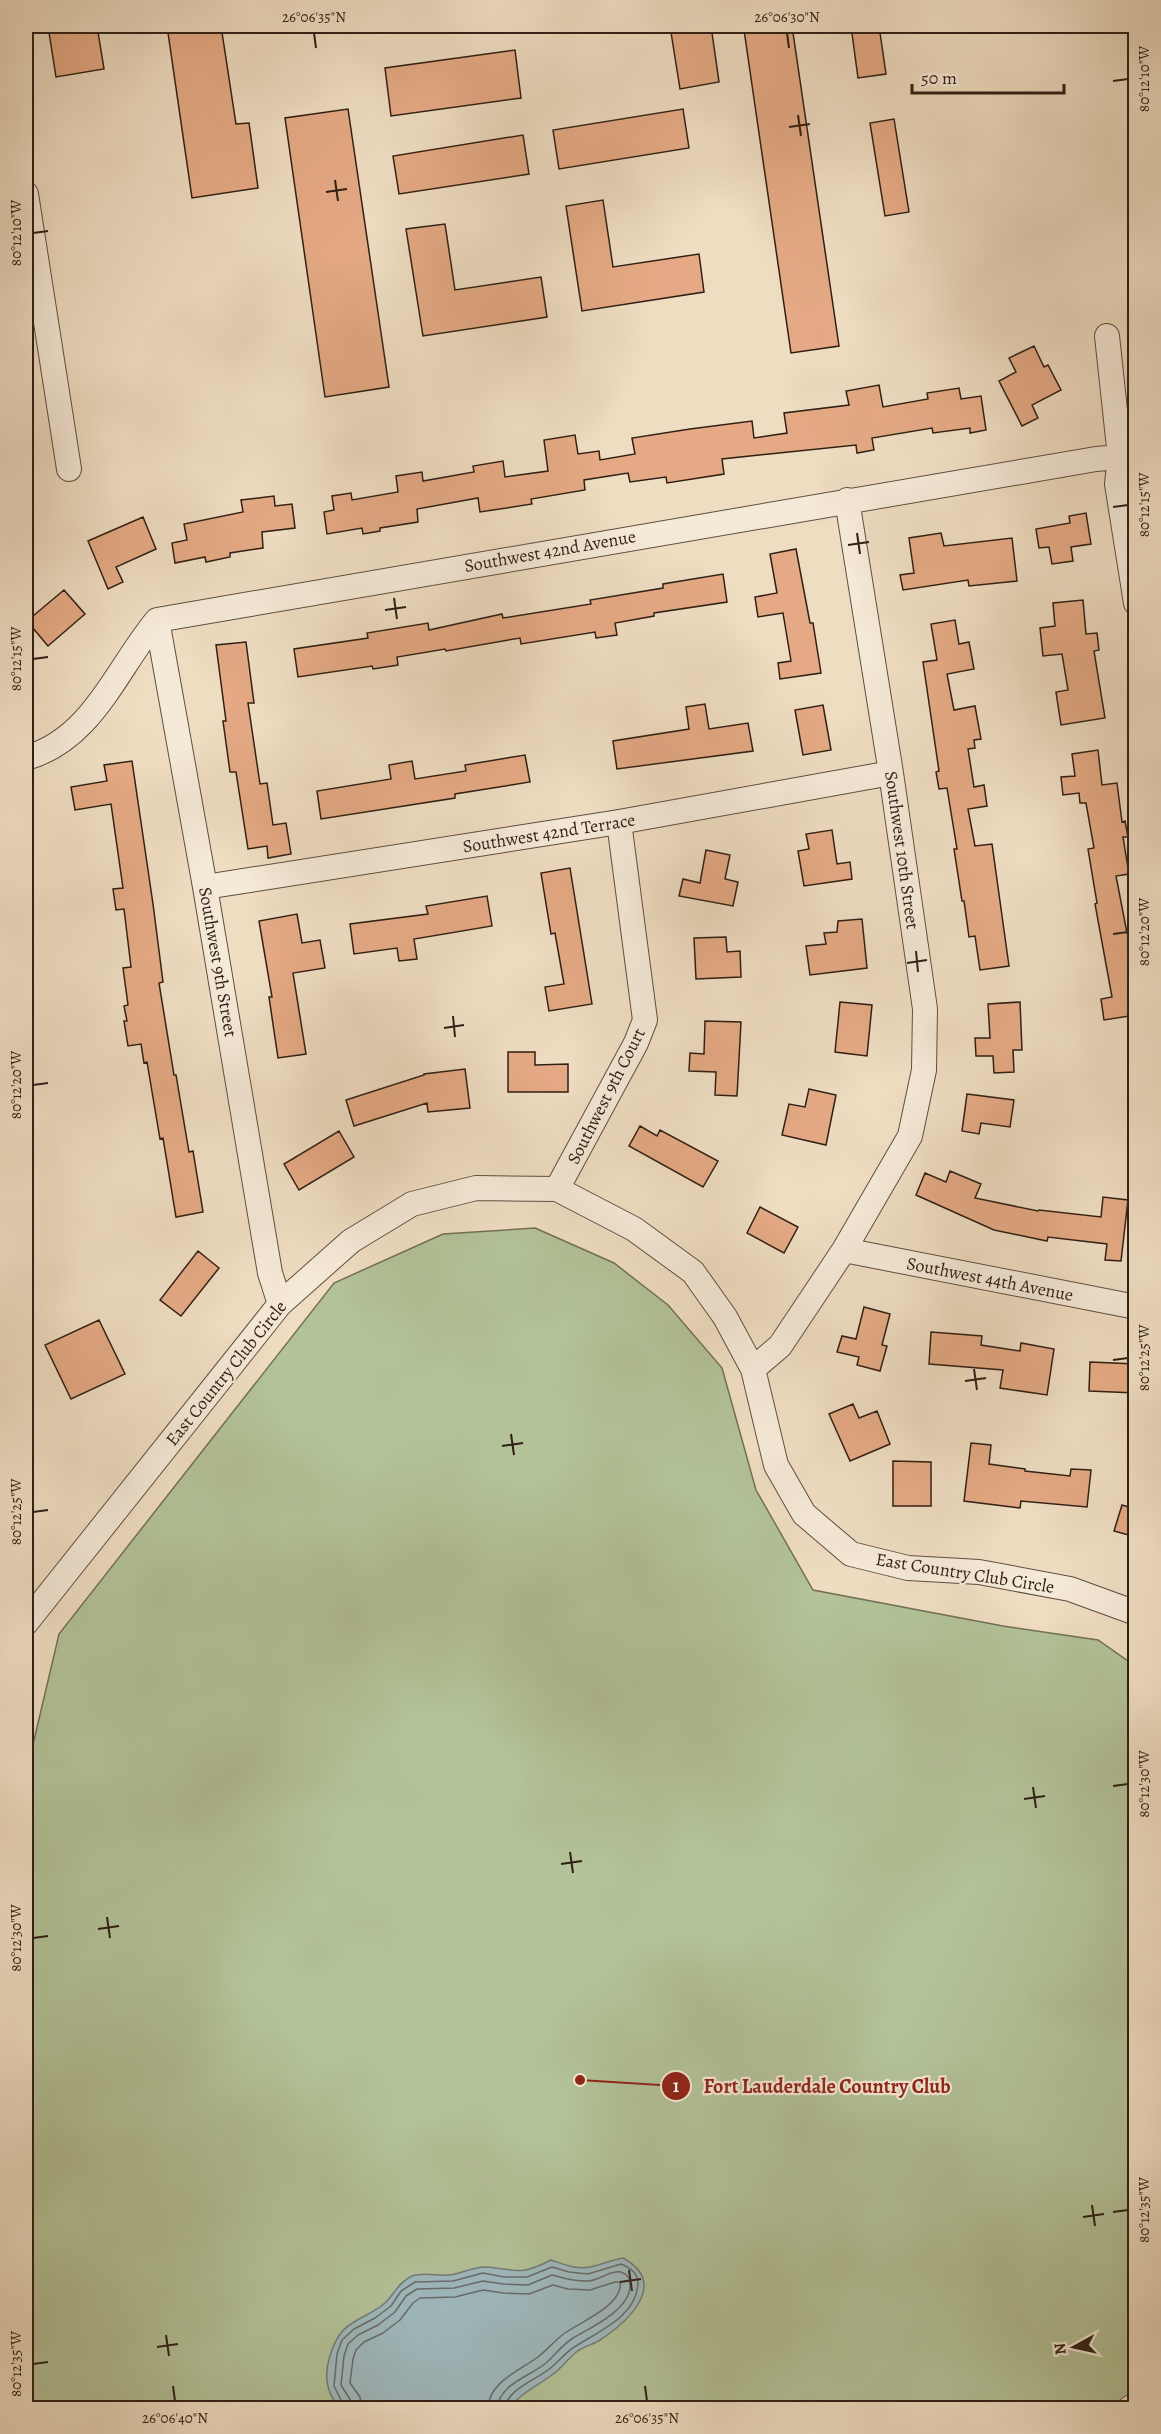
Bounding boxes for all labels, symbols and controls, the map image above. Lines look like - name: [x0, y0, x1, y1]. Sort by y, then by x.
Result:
- text: 26°06'35"N: [282, 7, 346, 27]
- text: 26°06'30"N: [754, 7, 820, 27]
- text: 80°12'10"W: [1134, 46, 1154, 112]
- scale bar: [912, 57, 1064, 95]
- text: 50 m: [921, 66, 957, 90]
- text: 80°12'10"W: [6, 200, 26, 266]
- text: 80°12'15"W: [1134, 473, 1154, 537]
- street label: Southwest 42nd Avenue: [462, 524, 638, 578]
- text: 80°12'15"W: [6, 627, 26, 691]
- street label: Southwest 10th Street: [879, 769, 925, 931]
- street label: Southwest 42nd Terrace: [461, 808, 637, 858]
- street label: Southwest 9th Street: [193, 885, 243, 1039]
- text: 80°12'20"W: [1134, 898, 1154, 966]
- street label: Southwest 9th Court: [561, 1024, 651, 1168]
- text: 80°12'20"W: [6, 1051, 26, 1119]
- street label: Southwest 44th Avenue: [905, 1251, 1075, 1307]
- street label: East Country Club Circle: [160, 1295, 292, 1451]
- text: 80°12'25"W: [1134, 1325, 1154, 1391]
- text: 80°12'25"W: [6, 1479, 26, 1545]
- street label: East Country Club Circle: [874, 1547, 1056, 1599]
- text: 80°12'30"W: [1134, 1750, 1154, 1818]
- text: 80°12'30"W: [6, 1904, 26, 1972]
- callout: Fort Lauderdale Country Club: [661, 2067, 962, 2105]
- text: Fort Lauderdale Country Club: [703, 2073, 951, 2100]
- text: 1: [673, 2074, 680, 2098]
- text: 80°12'35"W: [1134, 2177, 1154, 2243]
- north arrow: [1044, 2317, 1104, 2377]
- text: 80°12'35"W: [6, 2331, 26, 2397]
- text: N: [1048, 2341, 1072, 2356]
- text: 26°06'40"N: [142, 2408, 208, 2428]
- text: 26°06'35"N: [615, 2408, 679, 2428]

